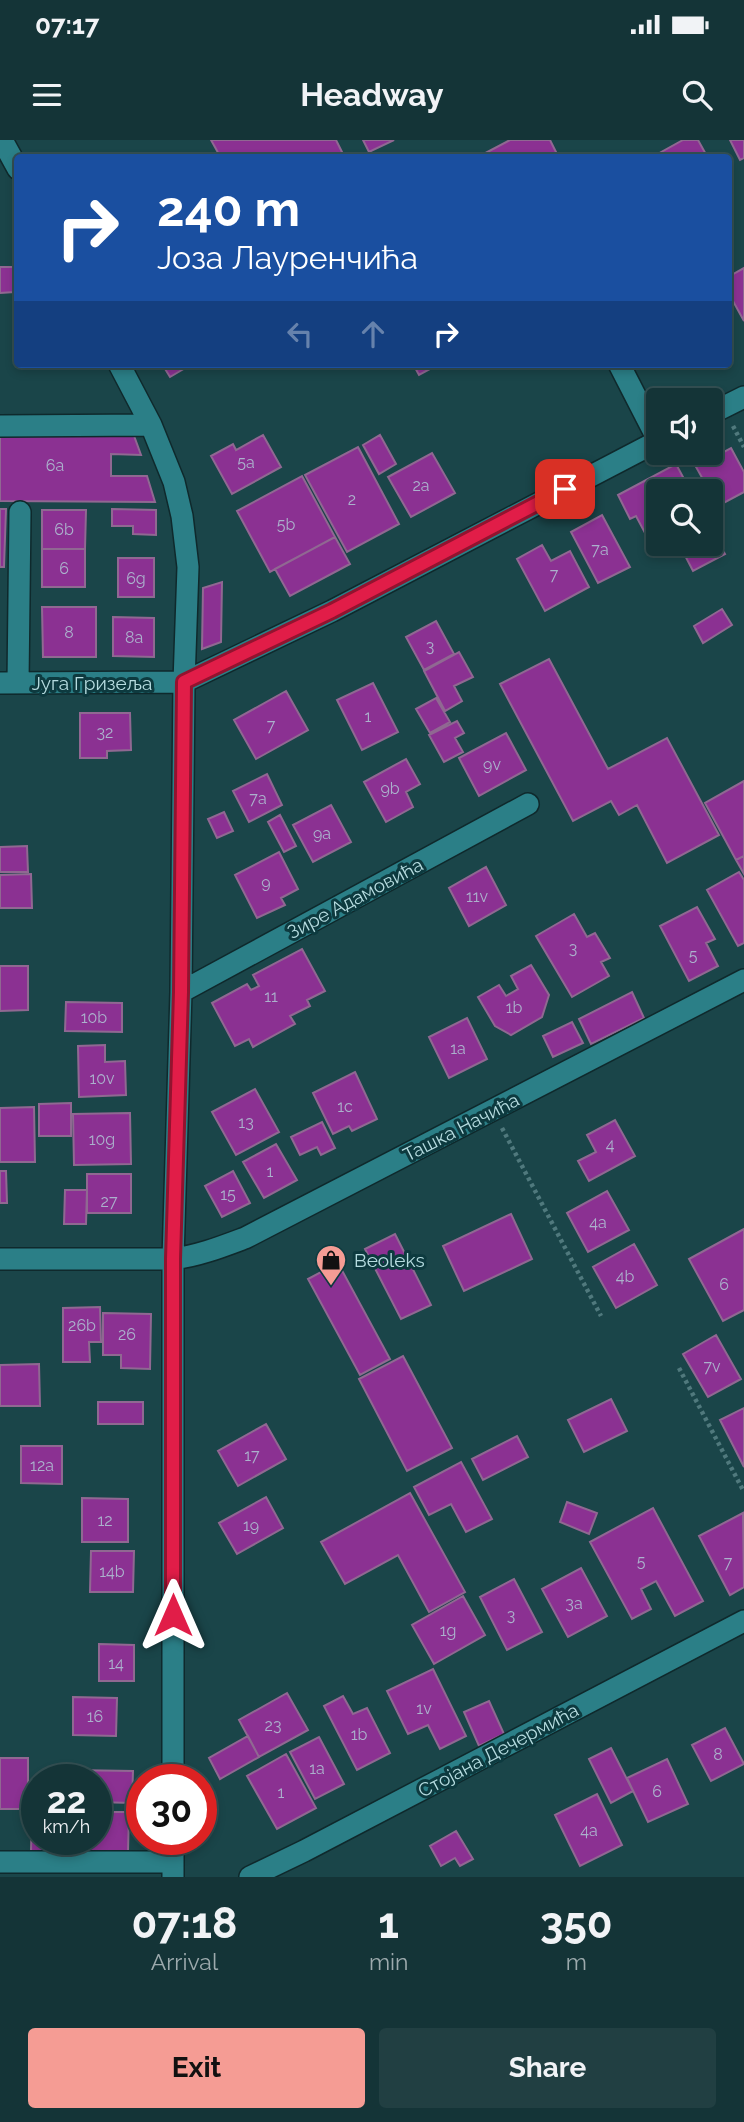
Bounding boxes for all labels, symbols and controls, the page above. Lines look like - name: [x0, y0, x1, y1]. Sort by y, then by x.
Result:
- text: 07:17: [35, 10, 99, 40]
- icon: menu: [28, 76, 66, 114]
- text: Headway: [300, 76, 444, 113]
- icon: search: [678, 76, 716, 114]
- text: 240 m: [157, 180, 300, 237]
- icon: right: [42, 182, 133, 273]
- text: Јоза Лауренчића: [157, 239, 418, 276]
- icon: left: [281, 315, 319, 353]
- icon: ahead: [354, 315, 392, 353]
- icon: right: [427, 315, 465, 353]
- map controls: [646, 388, 723, 556]
- button: sound: [646, 388, 723, 465]
- house number: 5a: [237, 453, 255, 472]
- house number: 6a: [46, 456, 64, 475]
- pin: [535, 459, 595, 519]
- icon: arrive: [546, 470, 584, 508]
- house number: 2a: [412, 476, 430, 495]
- button: search: [646, 479, 723, 556]
- house number: 2: [348, 490, 356, 509]
- house number: 5b: [277, 515, 295, 534]
- house number: 6b: [54, 520, 74, 539]
- house number: 7a: [591, 540, 609, 559]
- house number: 6: [59, 559, 69, 578]
- house number: 7: [550, 565, 559, 584]
- house number: 6g: [126, 569, 146, 588]
- house number: 8: [64, 623, 74, 642]
- house number: 8a: [125, 628, 143, 647]
- house number: 3: [426, 637, 434, 656]
- street label: Југа Гризеља: [32, 672, 152, 694]
- house number: 1: [365, 707, 372, 726]
- house number: 7: [267, 716, 276, 735]
- house number: 32: [97, 723, 113, 742]
- house number: 9v: [483, 755, 501, 774]
- house number: 9b: [380, 779, 400, 798]
- house number: 7a: [249, 789, 267, 808]
- house number: 9a: [313, 824, 331, 843]
- street label: Зире Адамовића: [283, 853, 427, 943]
- house number: 9: [261, 873, 271, 892]
- house number: 11v: [466, 887, 489, 906]
- house number: 3: [569, 939, 577, 958]
- house number: 5: [689, 946, 698, 965]
- house number: 11: [264, 987, 278, 1006]
- house number: 1b: [506, 998, 522, 1017]
- house number: 10b: [81, 1008, 107, 1027]
- house number: 1a: [450, 1039, 466, 1058]
- house number: 10v: [89, 1069, 115, 1088]
- street label: Ташка Начића: [399, 1088, 523, 1166]
- house number: 1c: [337, 1097, 353, 1116]
- house number: 13: [238, 1113, 254, 1132]
- house number: 10g: [89, 1130, 115, 1149]
- house number: 4: [606, 1135, 615, 1154]
- house number: 1: [267, 1162, 274, 1181]
- house number: 15: [220, 1185, 236, 1204]
- house number: 27: [101, 1192, 118, 1211]
- house number: 4a: [589, 1213, 607, 1232]
- shop icon: Beoleks: [314, 1243, 348, 1287]
- place label: Beoleks: [354, 1249, 425, 1271]
- house number: 4b: [616, 1267, 634, 1286]
- house number: 6: [719, 1275, 729, 1294]
- house number: 26b: [68, 1316, 96, 1335]
- house number: 26: [118, 1325, 136, 1344]
- house number: 7v: [703, 1357, 721, 1376]
- house number: 17: [244, 1446, 260, 1465]
- house number: 12a: [30, 1456, 54, 1475]
- house number: 12: [97, 1511, 113, 1530]
- house number: 19: [243, 1516, 259, 1535]
- house number: 5: [637, 1552, 646, 1571]
- house number: 7: [724, 1553, 733, 1572]
- house number: 14b: [99, 1562, 125, 1581]
- position arrow: [136, 1578, 210, 1652]
- house number: 3a: [565, 1594, 583, 1613]
- house number: 3: [507, 1606, 515, 1625]
- house number: 1g: [440, 1621, 456, 1640]
- house number: 14: [108, 1654, 124, 1673]
- street label: Стојана Дечермића: [414, 1698, 582, 1802]
- house number: 1v: [416, 1699, 432, 1718]
- house number: 16: [87, 1707, 103, 1726]
- house number: 23: [265, 1716, 281, 1735]
- house number: 1b: [351, 1725, 367, 1744]
- house number: 8: [713, 1745, 723, 1764]
- house number: 1a: [309, 1759, 325, 1778]
- speed limit sign: 30: [126, 1764, 217, 1855]
- text: 22: [47, 1780, 86, 1821]
- house number: 6: [652, 1782, 662, 1801]
- house number: 1: [278, 1783, 285, 1802]
- text: km/h: [43, 1816, 90, 1837]
- house number: 4a: [580, 1821, 598, 1840]
- text: 07:18: [132, 1899, 237, 1948]
- text: 1: [378, 1899, 399, 1948]
- text: 350: [540, 1899, 612, 1948]
- text: Arrival: [151, 1948, 218, 1975]
- text: min: [369, 1948, 408, 1975]
- text: m: [566, 1948, 587, 1975]
- button: Exit: [28, 2028, 365, 2108]
- button: Share: [379, 2028, 716, 2108]

